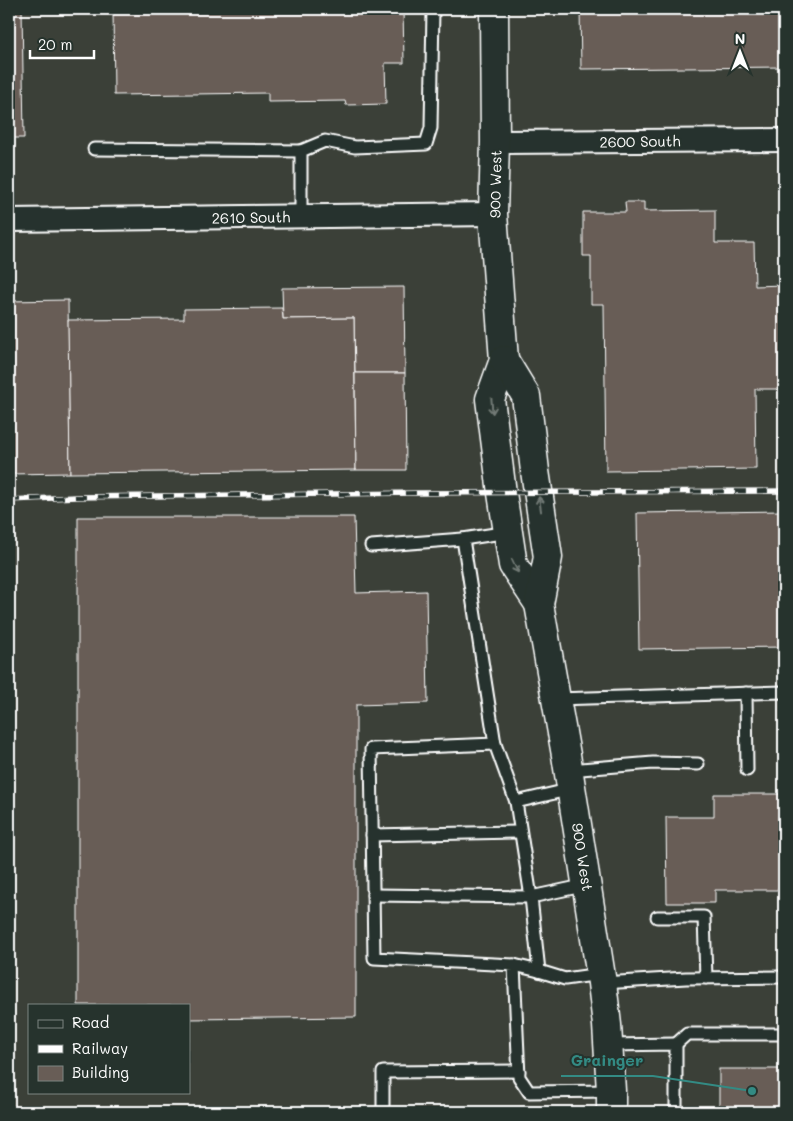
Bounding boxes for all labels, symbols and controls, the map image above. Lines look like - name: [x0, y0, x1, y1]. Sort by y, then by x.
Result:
- scale bar: [30, 28, 94, 60]
- north arrow: [716, 28, 766, 78]
- text: N: [735, 29, 745, 48]
- text: 20 m: [38, 34, 72, 54]
- street label: 2600 South: [599, 130, 681, 152]
- street label: 900 West: [484, 150, 506, 218]
- street label: 2610 South: [211, 206, 291, 228]
- one-way arrow: [487, 398, 496, 414]
- one-way arrow: [535, 496, 545, 512]
- one-way arrow: [511, 558, 521, 573]
- street label: 900 West: [568, 822, 598, 892]
- legend: [28, 1004, 190, 1094]
- text: Road: [72, 1012, 109, 1032]
- text: Railway: [72, 1038, 128, 1058]
- callout: Grainger: [561, 1045, 653, 1076]
- text: Grainger: [571, 1049, 643, 1070]
- text: Building: [72, 1062, 129, 1082]

